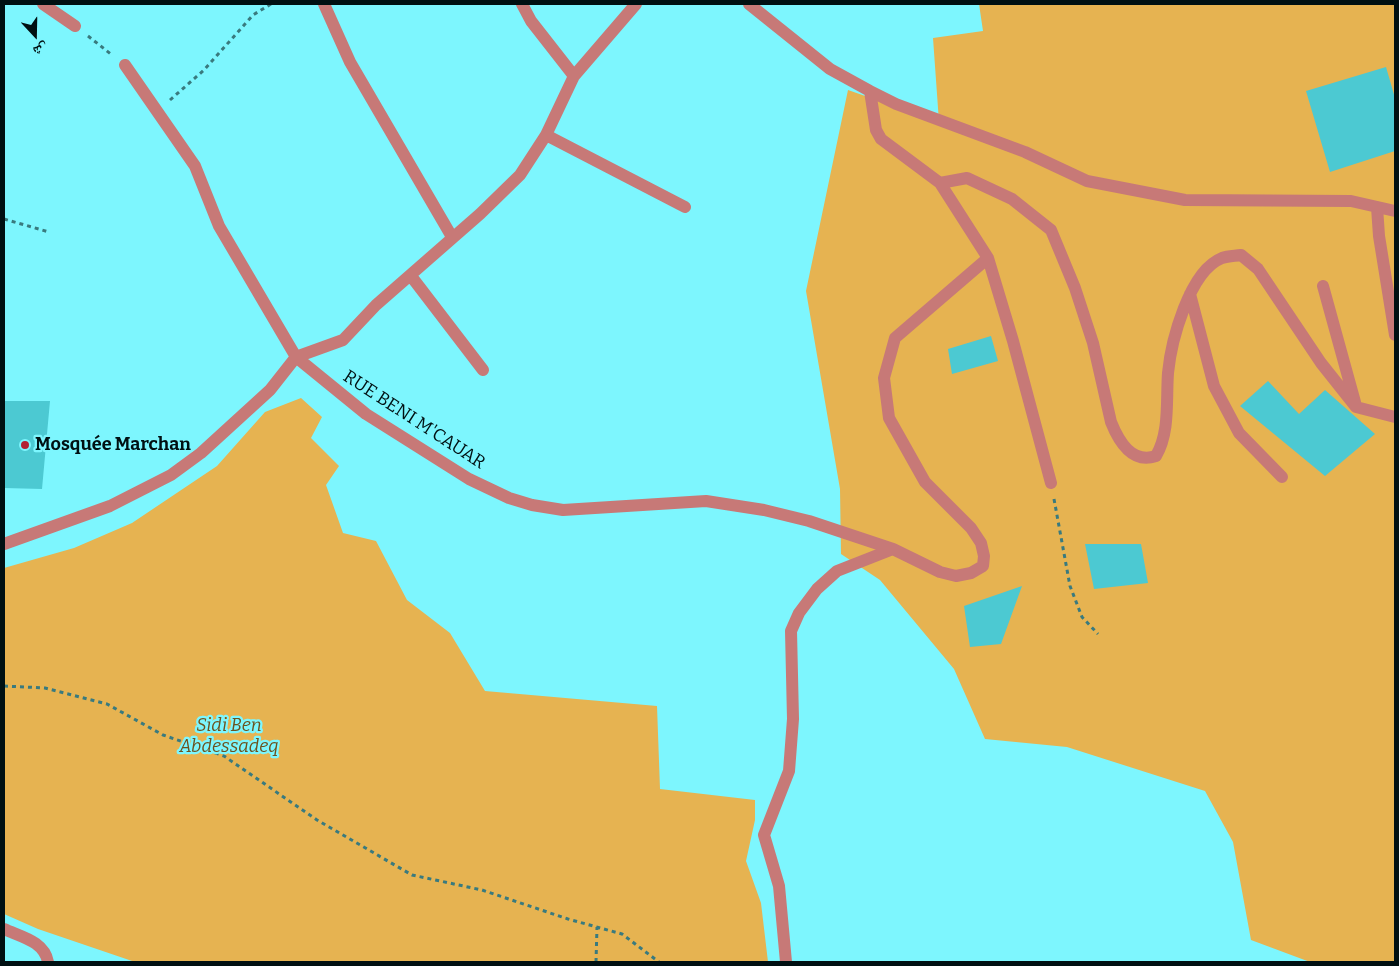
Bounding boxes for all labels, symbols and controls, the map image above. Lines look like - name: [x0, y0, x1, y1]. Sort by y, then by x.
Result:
- north arrow: [10, 10, 60, 60]
- text: ش: [31, 39, 51, 60]
- street label: RUE BENI M'CAUAR: [339, 366, 489, 474]
- place label: Mosquée Marchan: [35, 434, 191, 456]
- marker: Mosquée Marchan: [19, 439, 31, 451]
- park label: Sidi Ben Abdessadeq: [179, 715, 279, 758]

